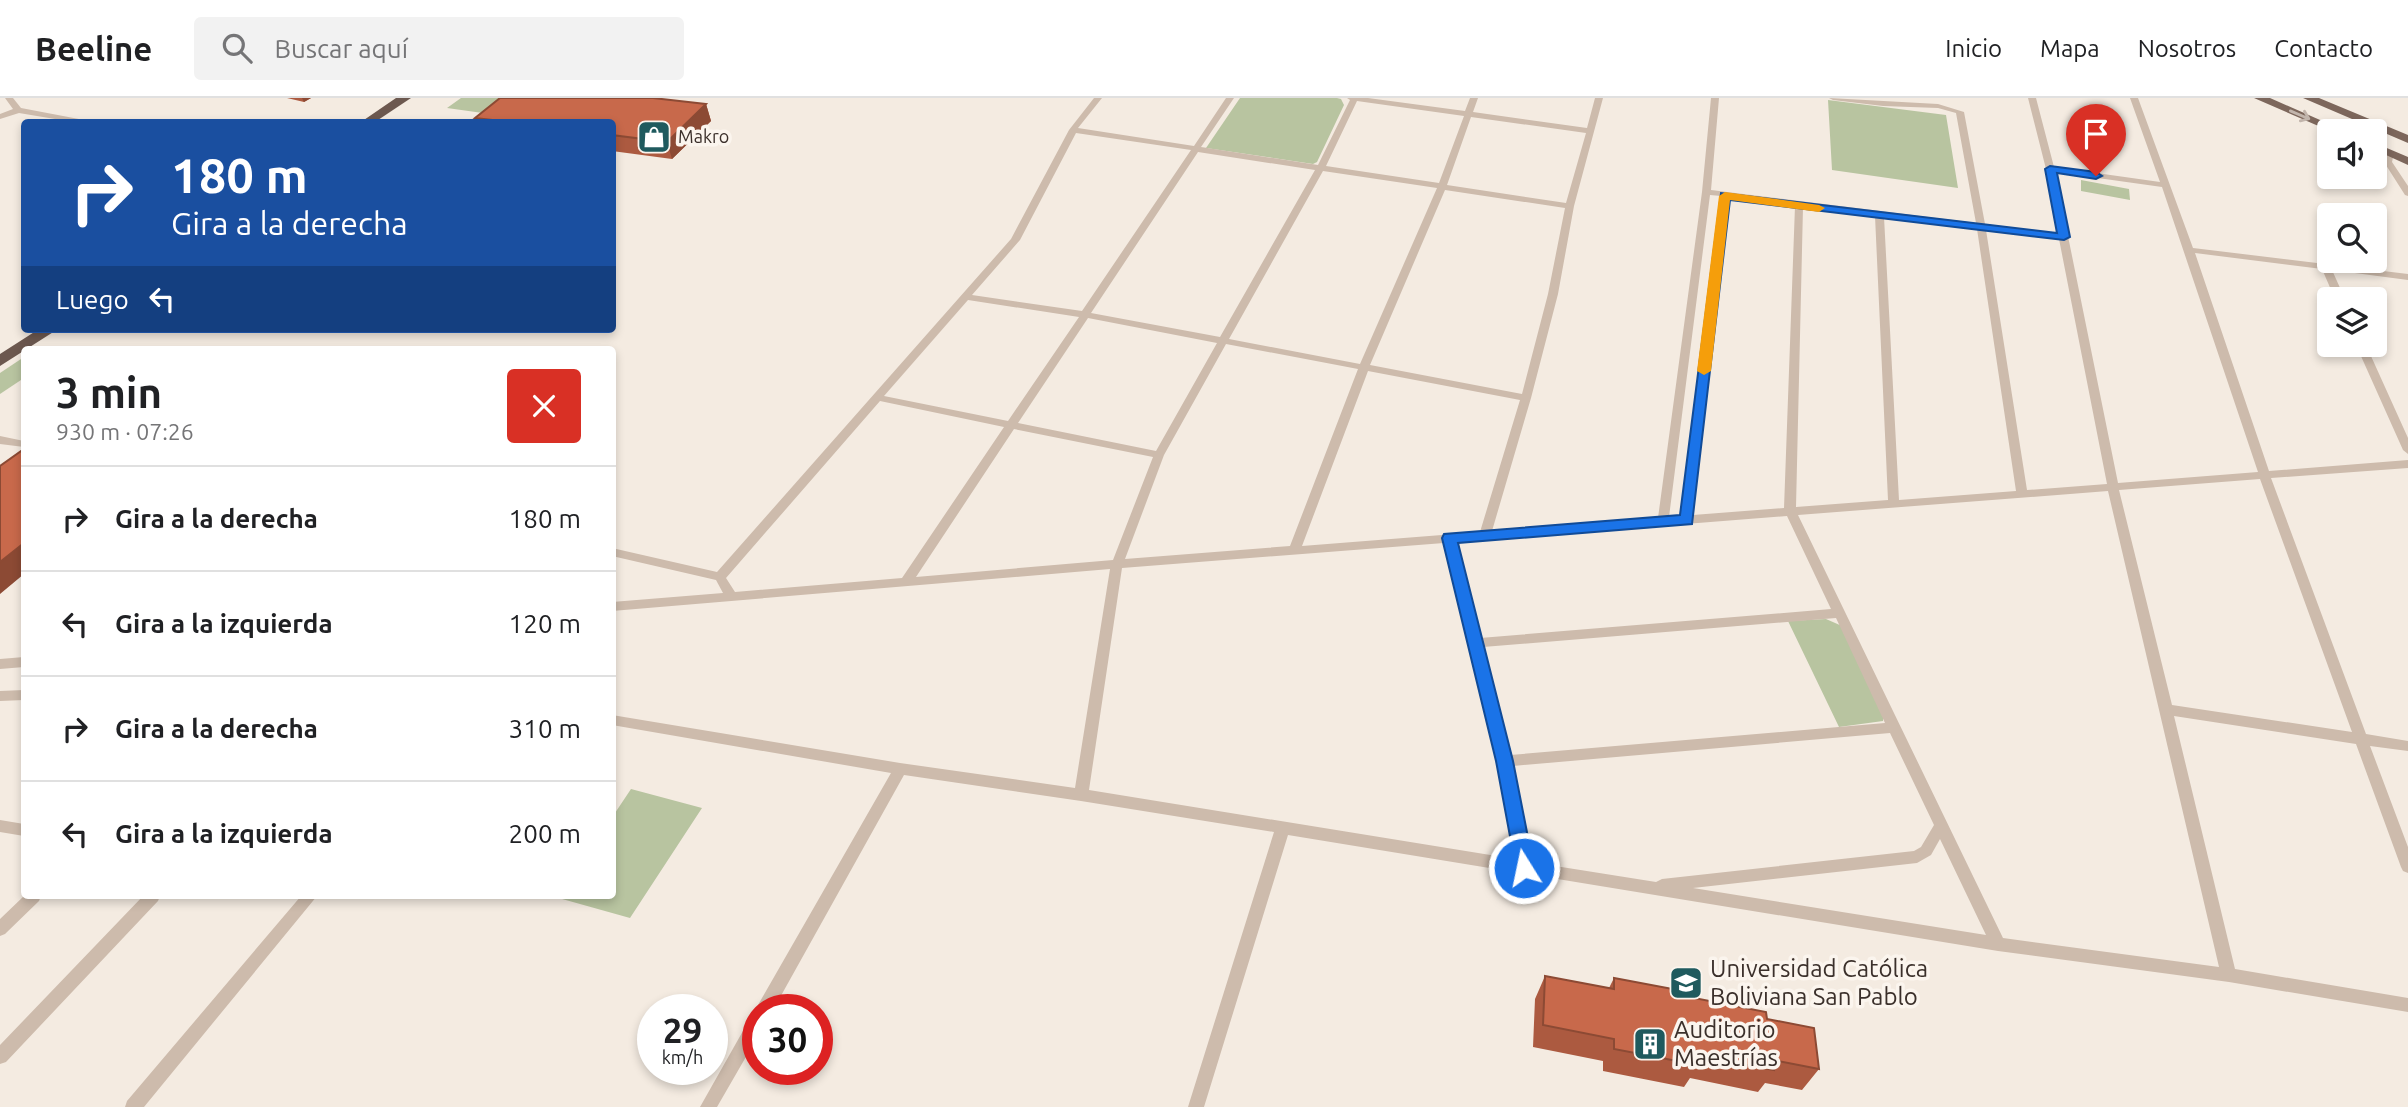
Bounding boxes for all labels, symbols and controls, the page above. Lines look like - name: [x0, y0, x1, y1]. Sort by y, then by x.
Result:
- search box: [194, 17, 684, 80]
- icon: search: [218, 29, 256, 67]
- text: Beeline: [35, 30, 152, 67]
- text: Buscar aquí: [274, 34, 408, 63]
- text: Inicio: [1945, 35, 2002, 62]
- text: Mapa: [2040, 35, 2100, 62]
- text: Nosotros: [2138, 35, 2236, 62]
- text: Contacto: [2274, 35, 2373, 62]
- pin: [2066, 104, 2126, 176]
- one-way arrow: [2288, 109, 2310, 122]
- icon: arrive: [2077, 115, 2115, 153]
- shop icon: Makro: [635, 118, 673, 156]
- map controls: [2317, 119, 2387, 357]
- button: sound: [2317, 119, 2387, 189]
- place label: Makro: [678, 126, 729, 146]
- icon: right: [56, 147, 147, 238]
- text: 180 m: [171, 147, 308, 202]
- button: search: [2317, 203, 2387, 273]
- text: Gira a la derecha: [171, 205, 408, 241]
- icon: left: [143, 280, 181, 318]
- text: Luego: [56, 285, 129, 314]
- button: layers: [2317, 287, 2387, 357]
- text: 3 min: [56, 369, 162, 416]
- button: close: [507, 369, 581, 443]
- text: 930 m · 07:26: [56, 419, 194, 444]
- icon: right: [56, 500, 94, 538]
- text: Gira a la derecha: [115, 504, 318, 533]
- text: 180 m: [509, 504, 581, 533]
- icon: left: [56, 605, 94, 643]
- text: Gira a la izquierda: [115, 609, 333, 638]
- text: 120 m: [509, 609, 581, 638]
- icon: right: [56, 710, 94, 748]
- text: Gira a la derecha: [115, 714, 318, 743]
- text: 310 m: [509, 714, 581, 743]
- icon: left: [56, 815, 94, 853]
- text: Gira a la izquierda: [115, 819, 333, 848]
- text: 200 m: [509, 819, 581, 848]
- position arrow: [1487, 831, 1561, 905]
- place label: Universidad Católica Boliviana San Pablo: [1710, 955, 1928, 1010]
- school or university icon: Universidad Católica Boliviana San Pablo: [1667, 964, 1705, 1002]
- speed limit sign: 30: [742, 994, 833, 1085]
- text: 29: [663, 1010, 702, 1050]
- place label: Auditorio Maestrías: [1674, 1016, 1778, 1071]
- building icon: Auditorio Maestrías: [1631, 1025, 1669, 1063]
- text: km/h: [662, 1047, 703, 1067]

